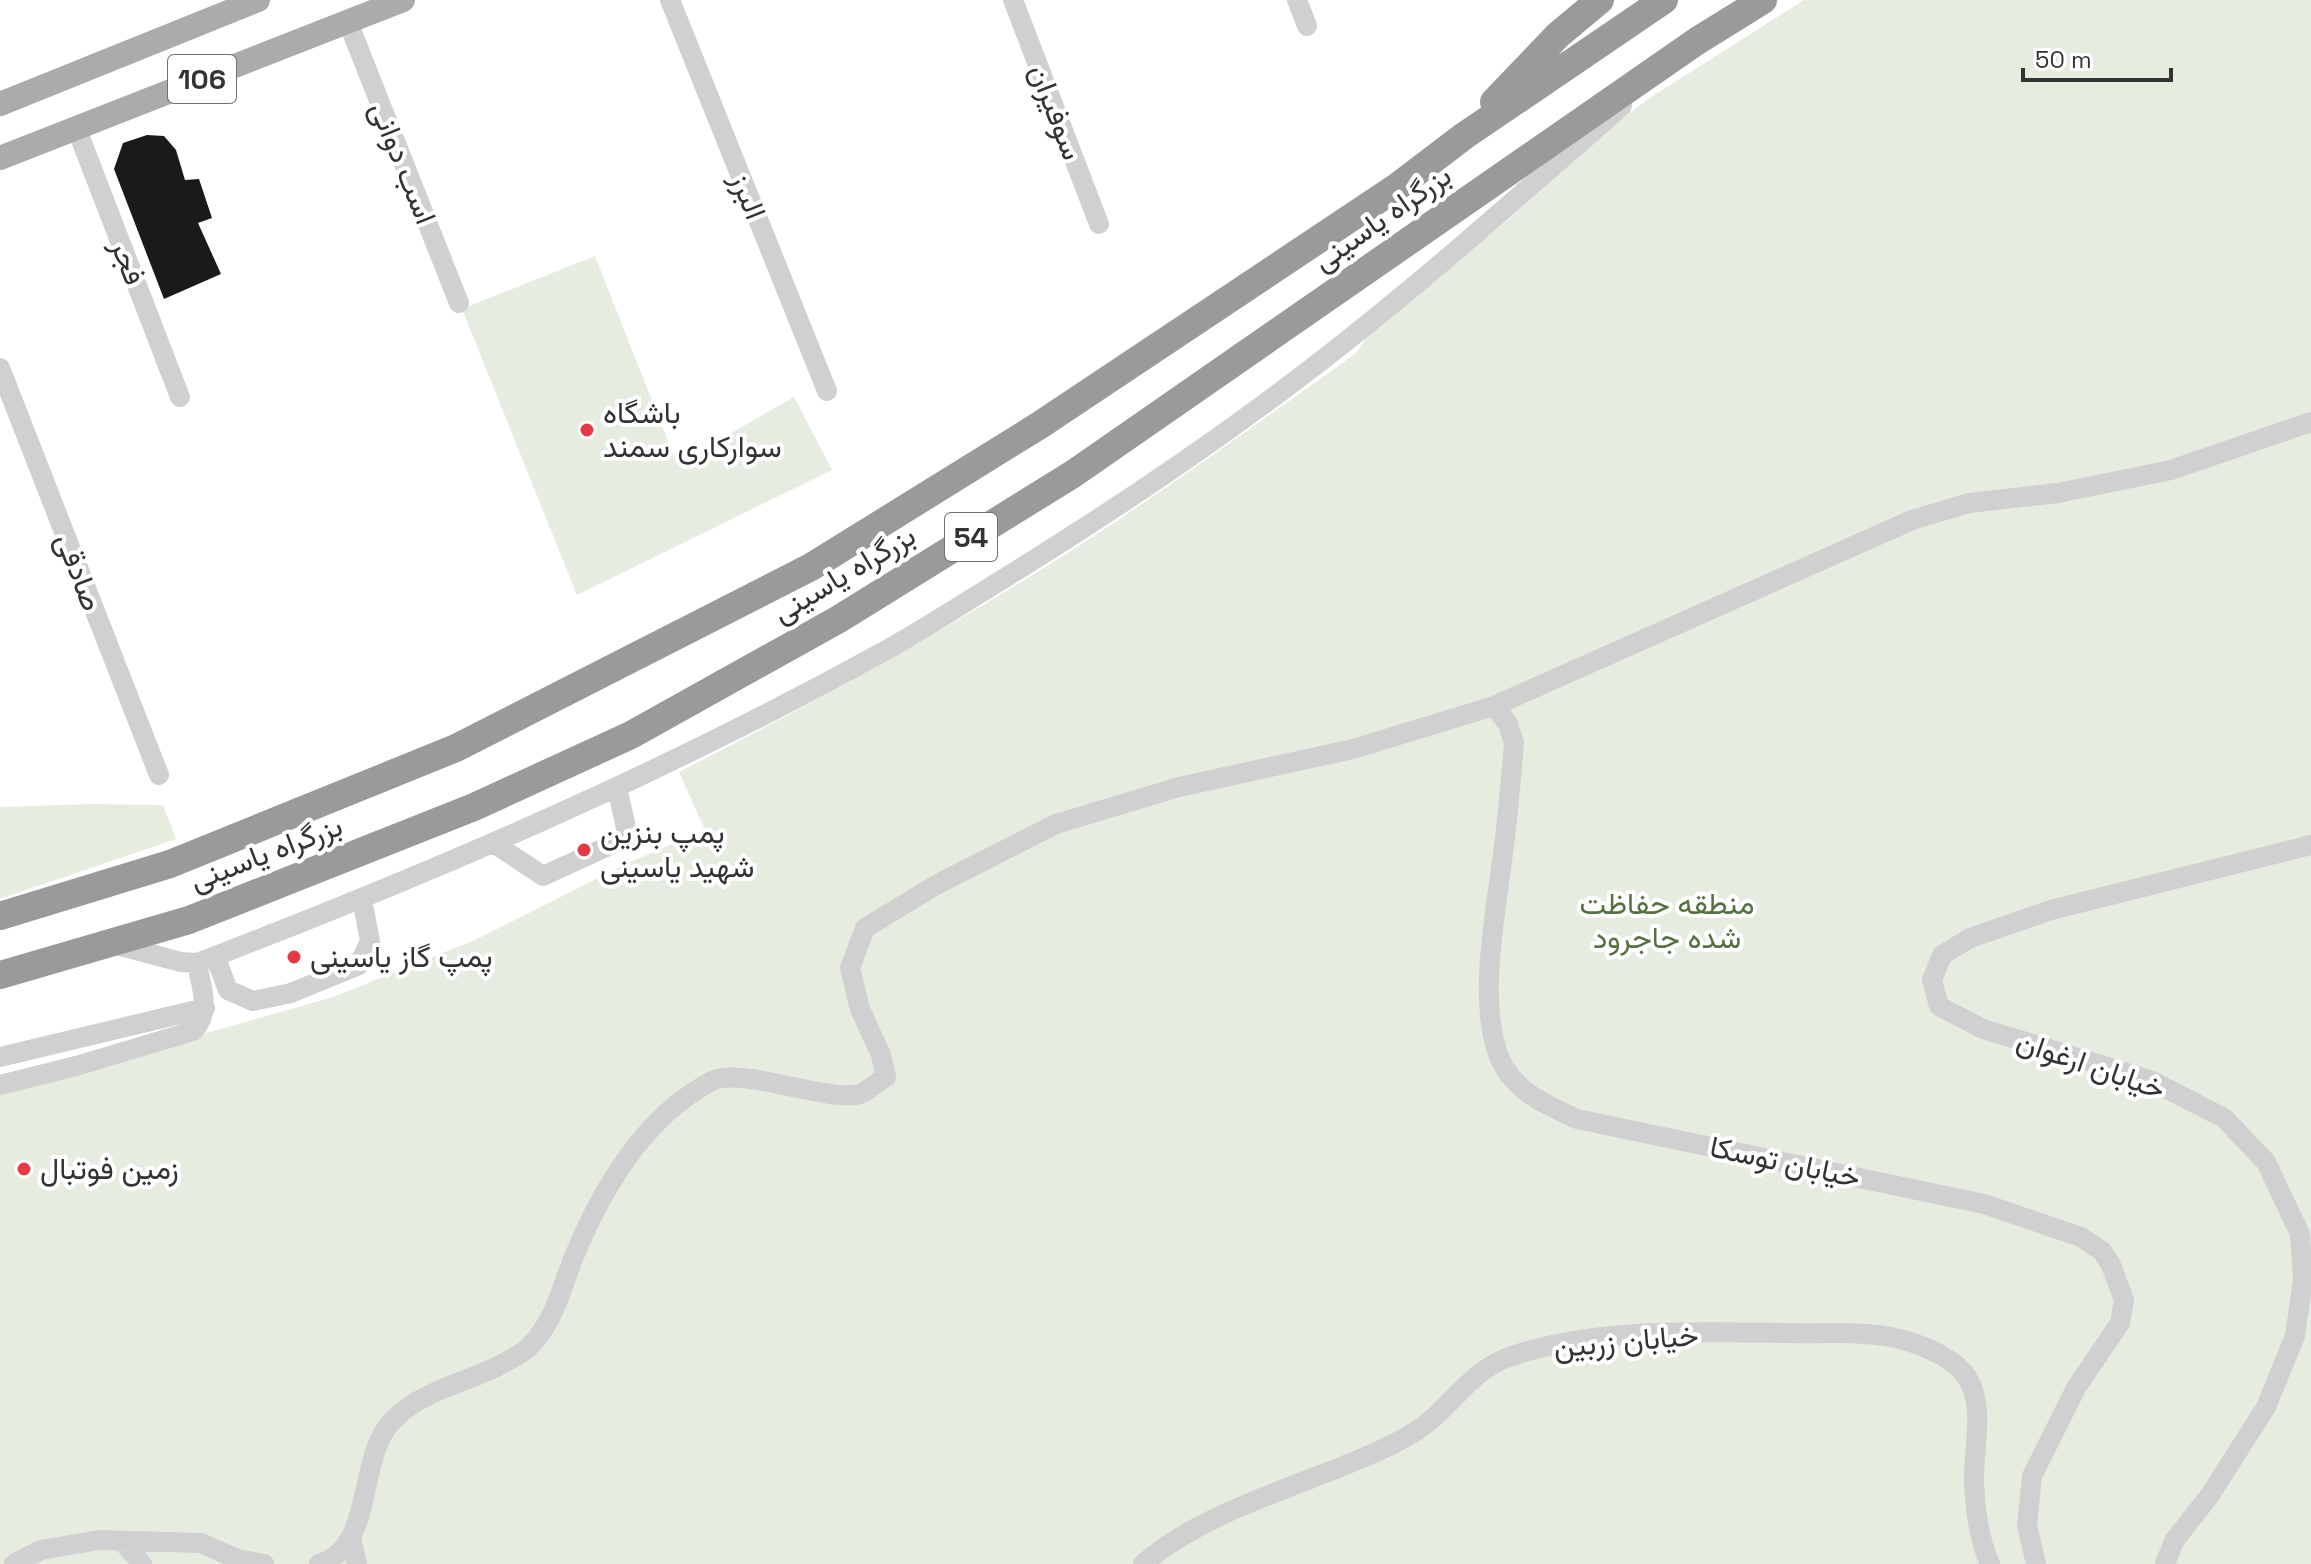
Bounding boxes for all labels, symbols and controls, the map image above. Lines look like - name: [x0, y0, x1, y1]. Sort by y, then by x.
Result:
- scale bar: [2023, 32, 2171, 82]
- text: 50 m: [2035, 44, 2092, 75]
- road number: 106: [168, 55, 236, 103]
- street label: سوفیران: [1020, 58, 1092, 165]
- street label: اسب دوانی: [361, 96, 446, 230]
- street label: بزرگراه یاسینی: [1305, 156, 1459, 280]
- street label: البرز: [721, 166, 775, 225]
- street label: فجر: [102, 233, 155, 290]
- place label: باشگاه سوارکاری سمند: [603, 393, 782, 466]
- marker: باشگاه سوارکاری سمند: [578, 421, 596, 439]
- road number: 54: [945, 513, 997, 561]
- street label: بزرگراه یاسینی: [765, 516, 922, 632]
- street label: صادقی: [47, 527, 112, 616]
- street label: بزرگراه یاسینی: [184, 806, 348, 899]
- place label: پمپ بنزین شهید یاسینی: [600, 813, 754, 886]
- marker: پمپ بنزین شهید یاسینی: [575, 841, 593, 859]
- park label: منطقه حفاظت شده جاجرود: [1580, 884, 1754, 957]
- place label: پمپ گاز یاسینی: [310, 937, 493, 977]
- marker: پمپ گاز یاسینی: [285, 948, 303, 966]
- street label: خیابان ارغوان: [2012, 1021, 2171, 1108]
- street label: خیابان توسکا: [1706, 1127, 1864, 1196]
- place label: زمین فوتبال: [40, 1149, 179, 1188]
- marker: زمین فوتبال: [15, 1160, 33, 1178]
- street label: خیابان زربین: [1552, 1315, 1700, 1366]

